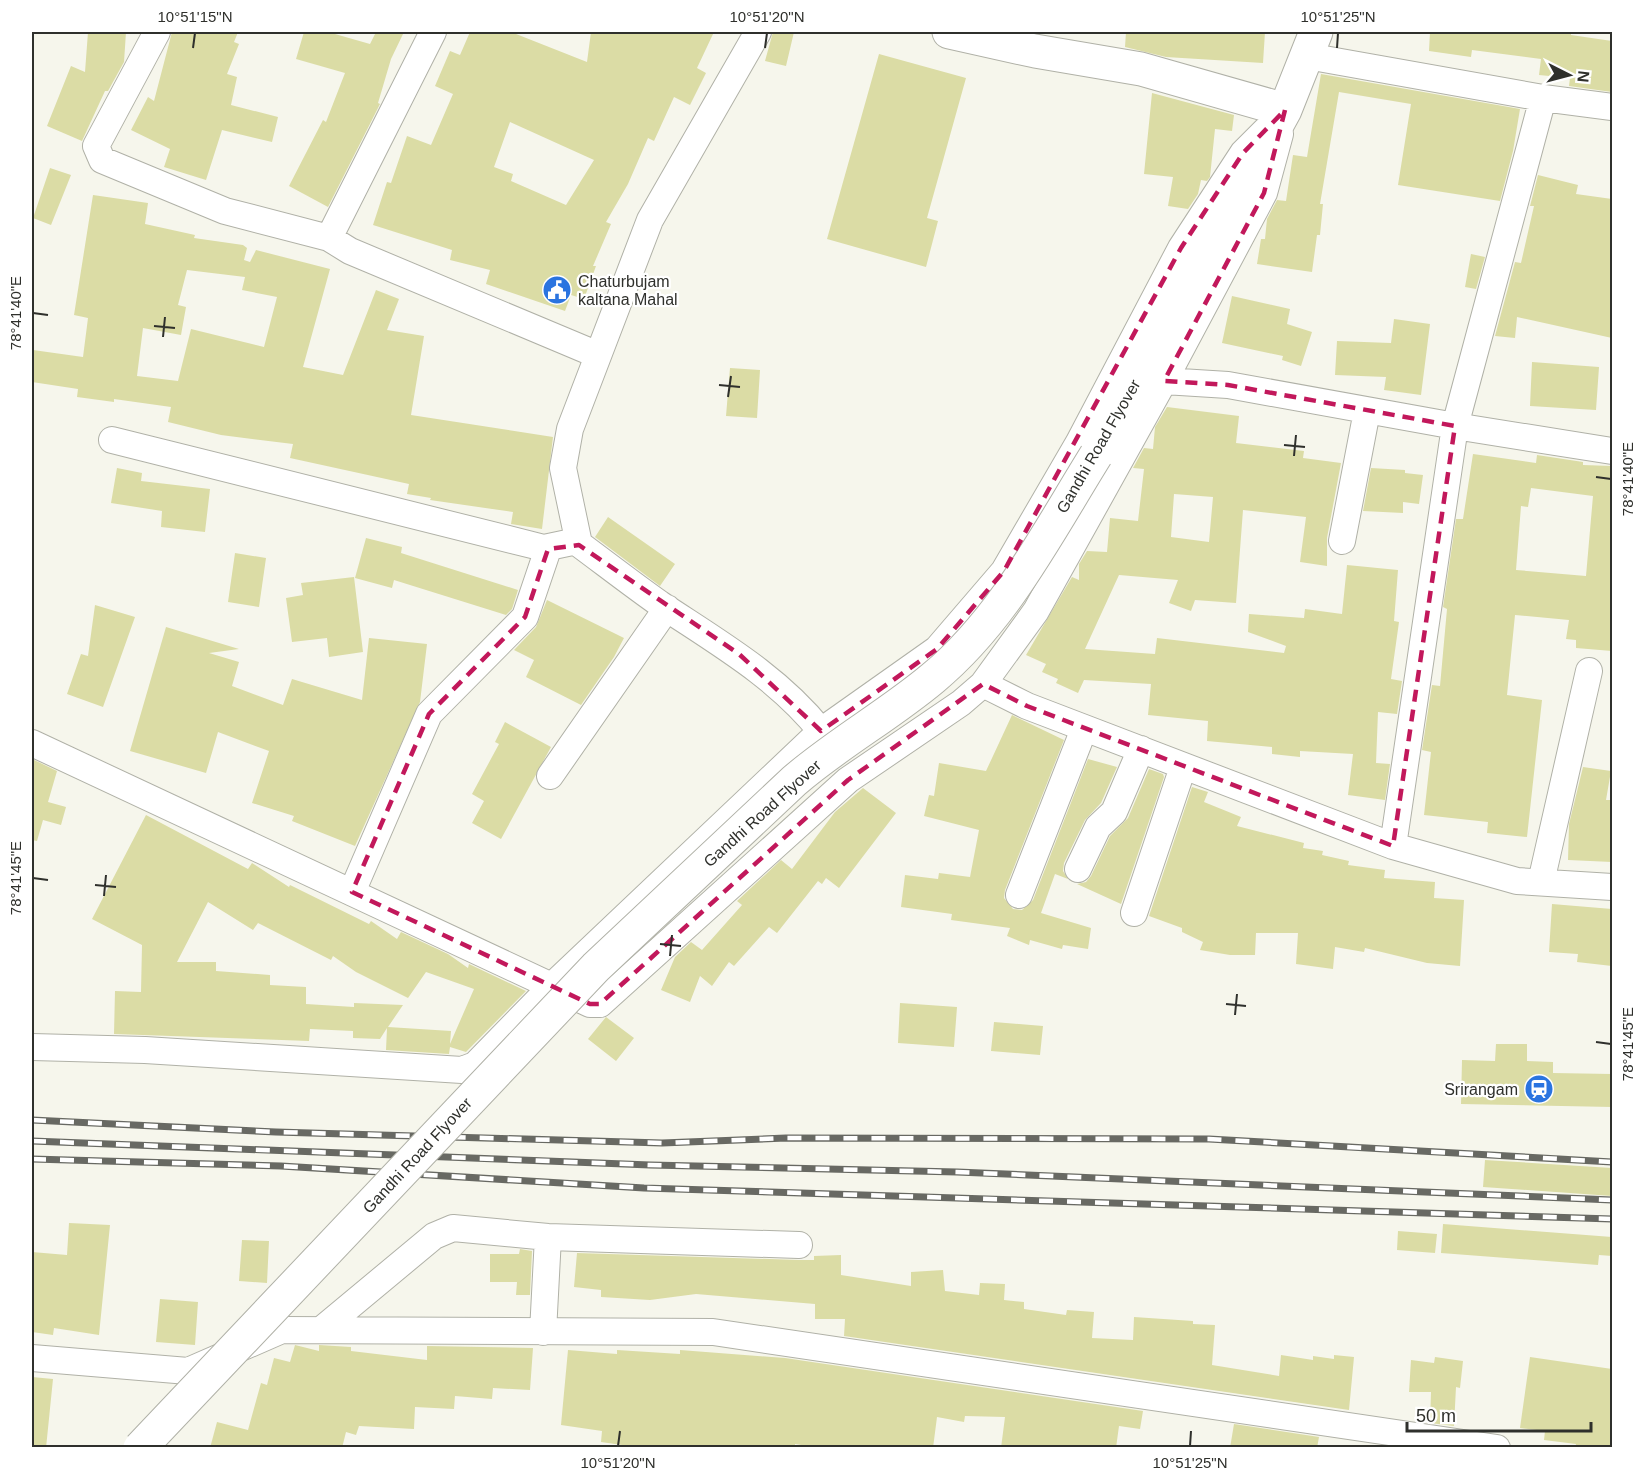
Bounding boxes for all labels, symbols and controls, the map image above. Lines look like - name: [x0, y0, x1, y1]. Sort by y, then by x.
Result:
- text: 10°51'15"N: [157, 8, 233, 25]
- text: 10°51'20"N: [729, 8, 805, 25]
- text: 10°51'25"N: [1300, 8, 1376, 25]
- north arrow: [1539, 45, 1599, 105]
- text: N: [1574, 70, 1592, 83]
- place label: Chaturbujam kaltana Mahal: [578, 273, 678, 308]
- public building icon: Chaturbujam kaltana Mahal: [541, 274, 573, 306]
- text: 78°41'40"E: [7, 276, 24, 350]
- street label: Gandhi Road Flyover: [1053, 376, 1144, 516]
- text: 78°41'40"E: [1619, 442, 1636, 516]
- street label: Gandhi Road Flyover: [700, 756, 825, 870]
- text: 78°41'45"E: [7, 841, 24, 915]
- text: 78°41'45"E: [1619, 1007, 1636, 1081]
- station icon: Srirangam: [1523, 1073, 1555, 1105]
- place label: Srirangam: [1444, 1081, 1518, 1098]
- street label: Gandhi Road Flyover: [360, 1094, 476, 1216]
- scale bar: [1407, 1395, 1592, 1433]
- text: 50 m: [1416, 1406, 1456, 1426]
- text: 10°51'20"N: [580, 1454, 656, 1471]
- text: 10°51'25"N: [1152, 1454, 1228, 1471]

